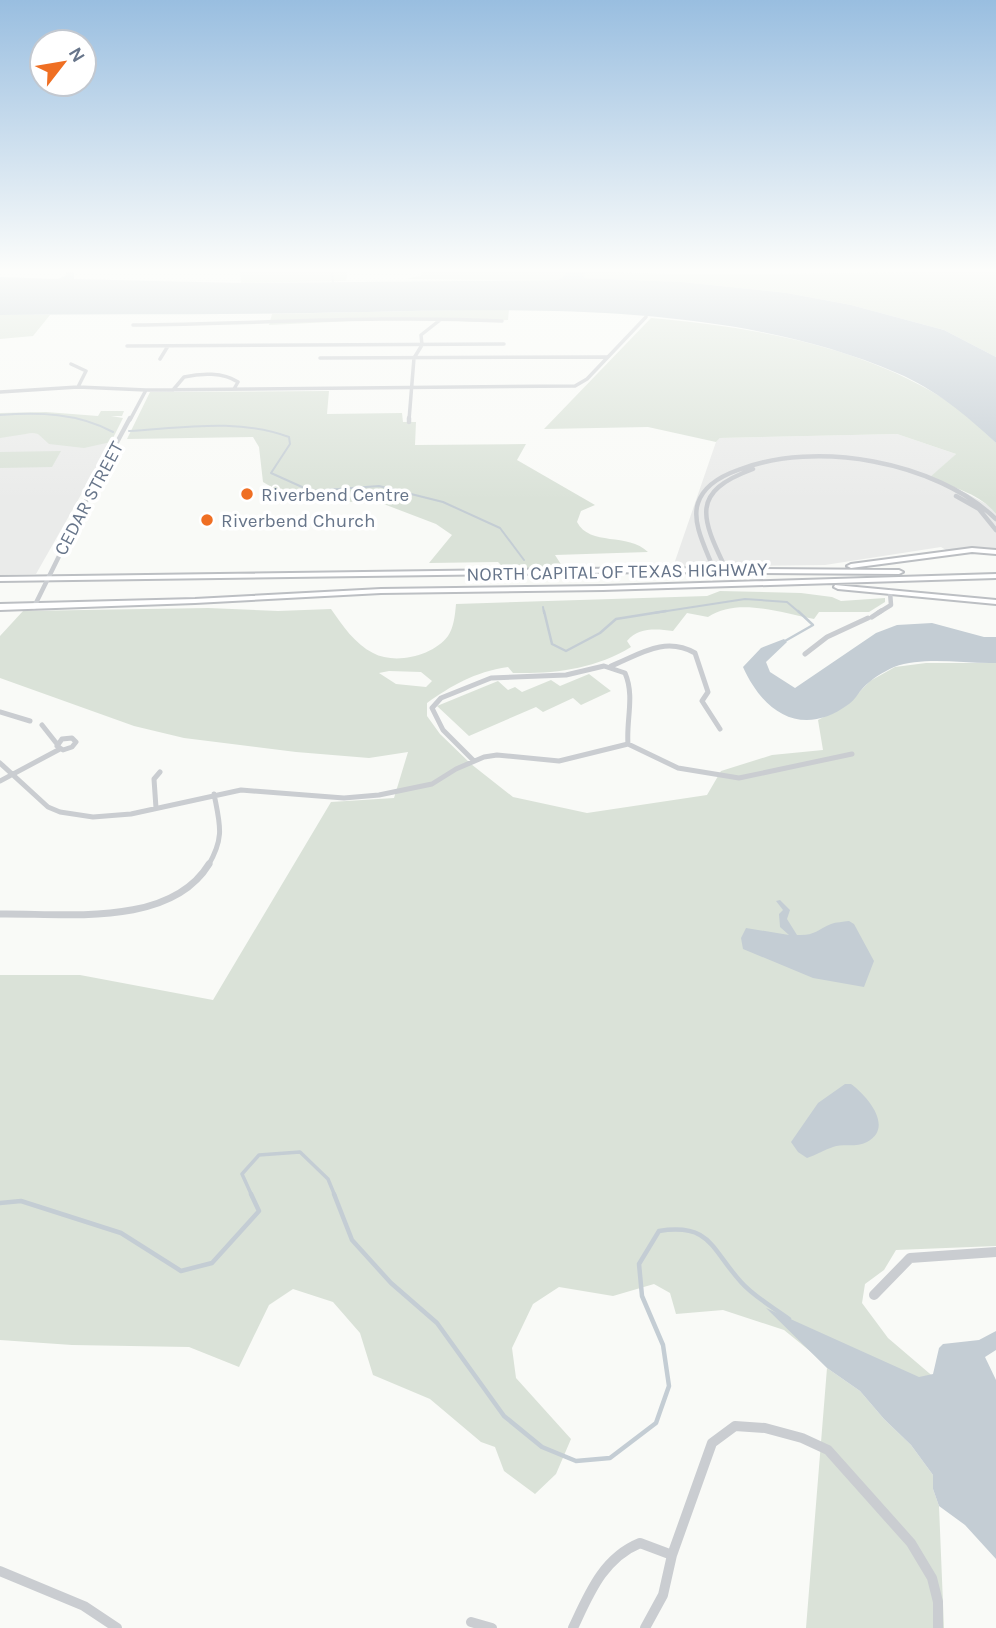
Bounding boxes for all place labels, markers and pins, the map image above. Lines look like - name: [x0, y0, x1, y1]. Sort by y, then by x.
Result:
- place label: Riverbend Centre: [261, 484, 409, 506]
- marker: Riverbend Centre: [239, 486, 255, 502]
- place label: Riverbend Church: [221, 510, 375, 532]
- marker: Riverbend Church: [199, 512, 215, 528]

